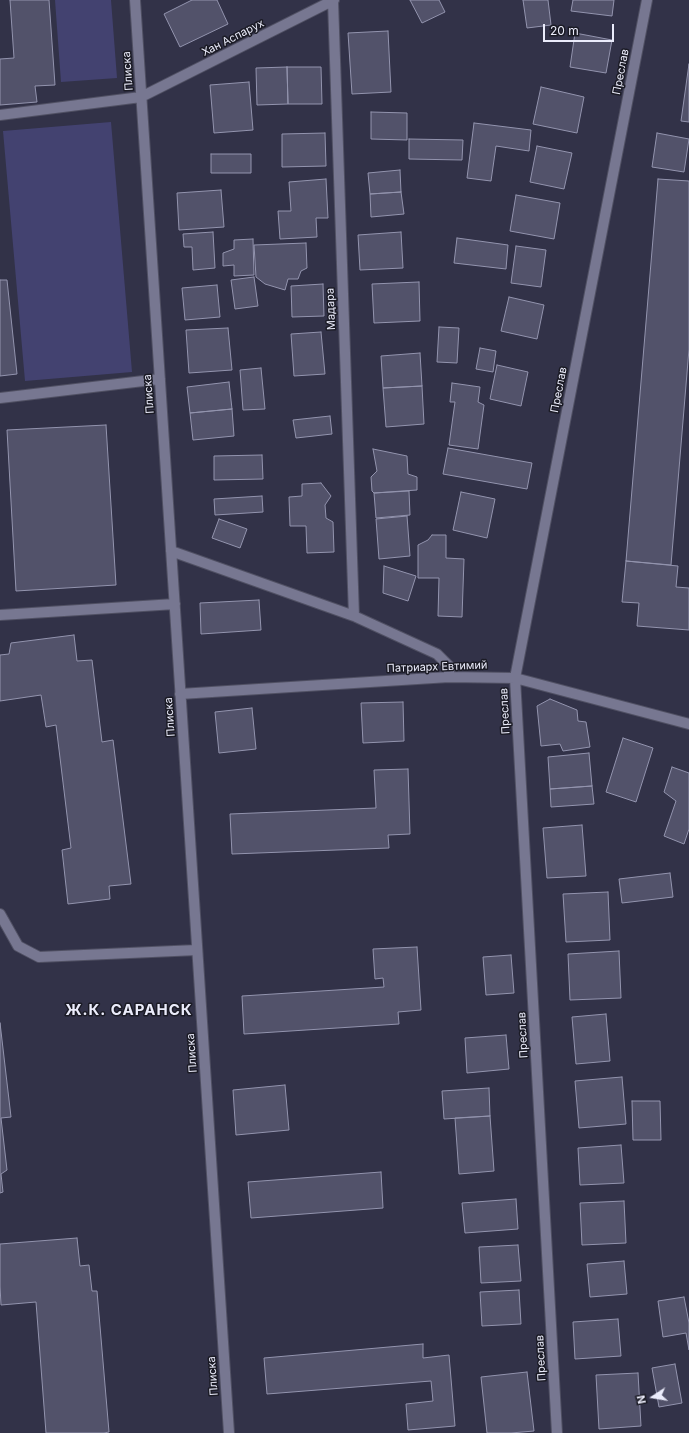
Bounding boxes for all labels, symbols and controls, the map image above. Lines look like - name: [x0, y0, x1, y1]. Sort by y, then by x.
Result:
- scale bar: [545, 16, 616, 42]
- street label: Хан Аспарух: [200, 17, 266, 59]
- text: 20 m: [550, 23, 579, 38]
- street label: Преслав: [610, 48, 632, 96]
- street label: Плиска: [120, 51, 136, 91]
- street label: Мадара: [324, 288, 338, 330]
- street label: Преслав: [548, 366, 570, 414]
- street label: Плиска: [141, 374, 157, 414]
- street label: Патриарх Евтимий: [386, 659, 488, 675]
- street label: Преслав: [497, 688, 513, 734]
- street label: Плиска: [162, 697, 178, 737]
- district label: Ж.К. САРАНСК: [65, 1001, 193, 1019]
- street label: Преслав: [515, 1012, 531, 1058]
- street label: Плиска: [184, 1033, 200, 1073]
- street label: Преслав: [533, 1335, 549, 1381]
- street label: Плиска: [205, 1356, 221, 1396]
- north arrow: [633, 1377, 673, 1417]
- text: N: [634, 1394, 649, 1405]

